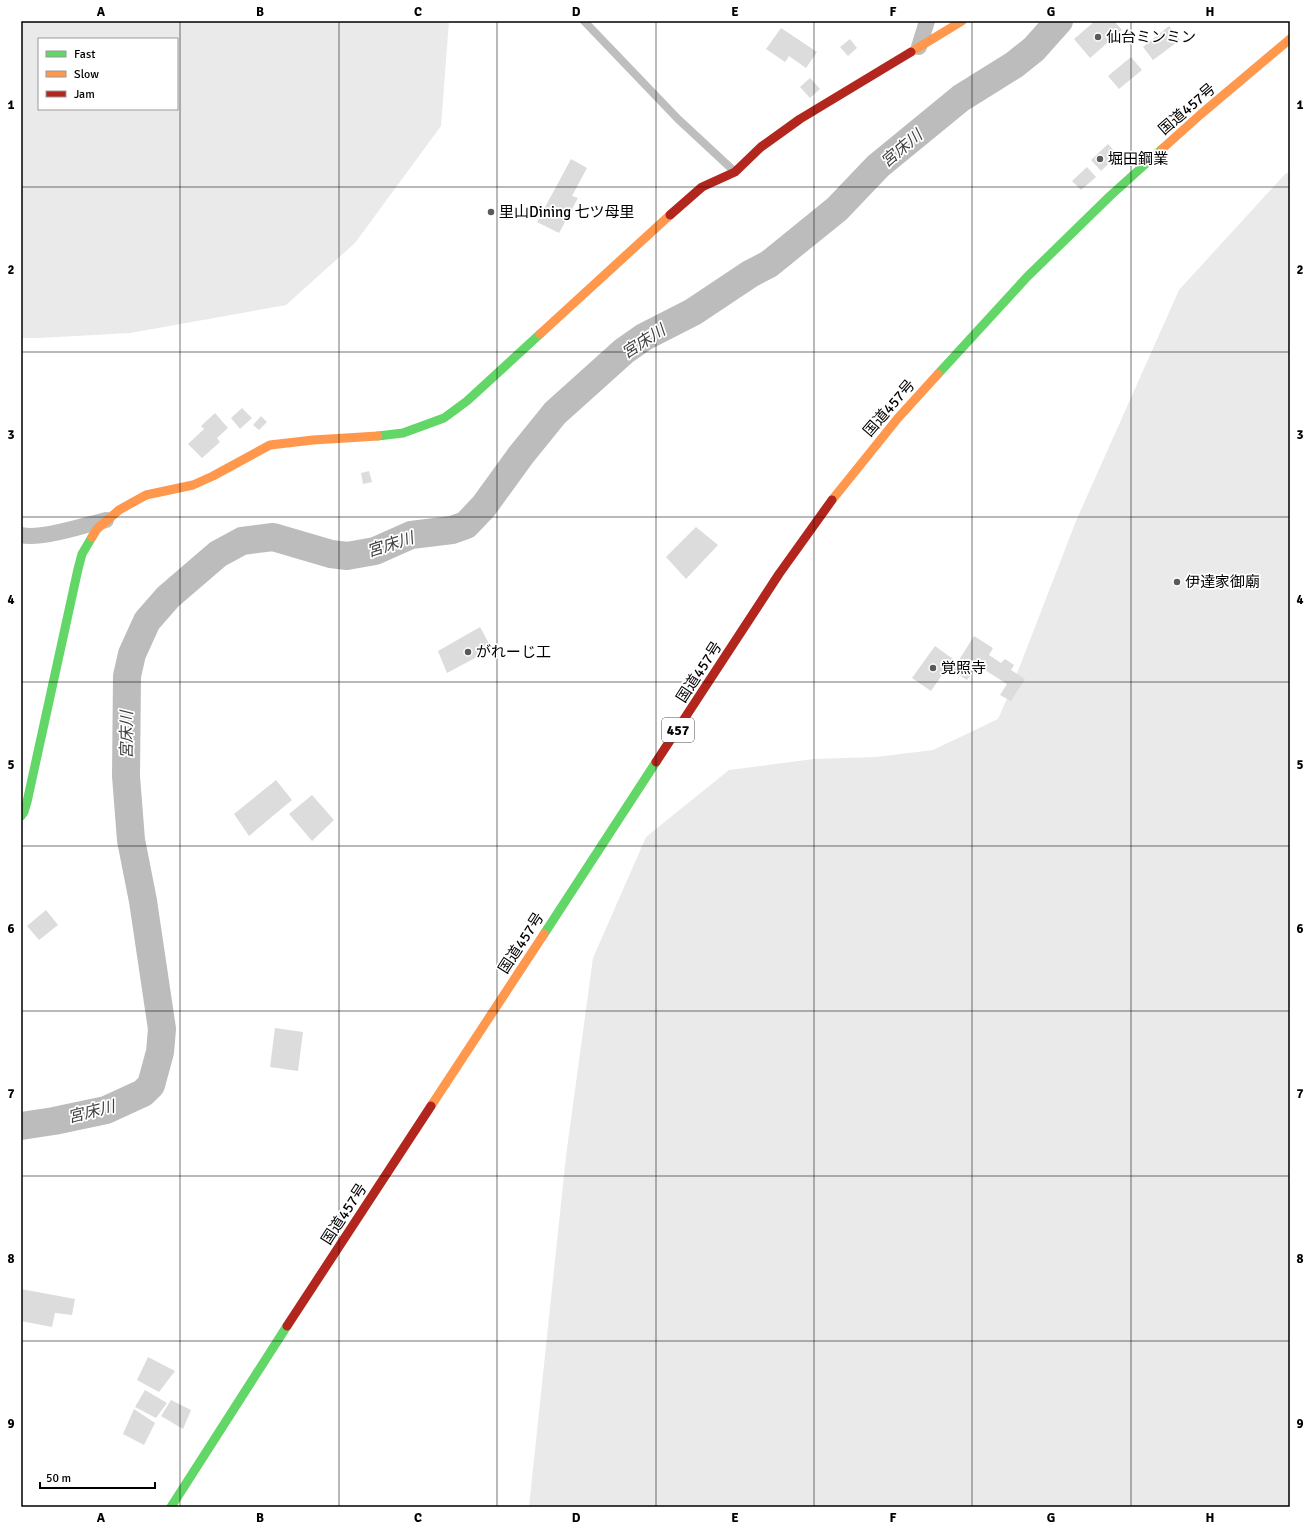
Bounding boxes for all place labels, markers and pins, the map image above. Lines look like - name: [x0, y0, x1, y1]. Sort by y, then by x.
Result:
- place label: 仙台ミンミン: [1106, 28, 1196, 46]
- marker: 仙台ミンミン: [1093, 32, 1103, 42]
- place label: 堀田鋼業: [1108, 150, 1168, 168]
- marker: 堀田鋼業: [1095, 154, 1105, 164]
- place label: 里山Dining 七ツ母里: [499, 203, 634, 221]
- marker: 里山Dining 七ツ母里: [486, 207, 496, 217]
- place label: 伊達家御廟: [1185, 573, 1260, 591]
- marker: 伊達家御廟: [1172, 577, 1182, 587]
- place label: がれーじ工: [476, 643, 551, 661]
- marker: がれーじ工: [463, 647, 473, 657]
- place label: 覚照寺: [941, 659, 986, 677]
- marker: 覚照寺: [928, 663, 938, 673]

